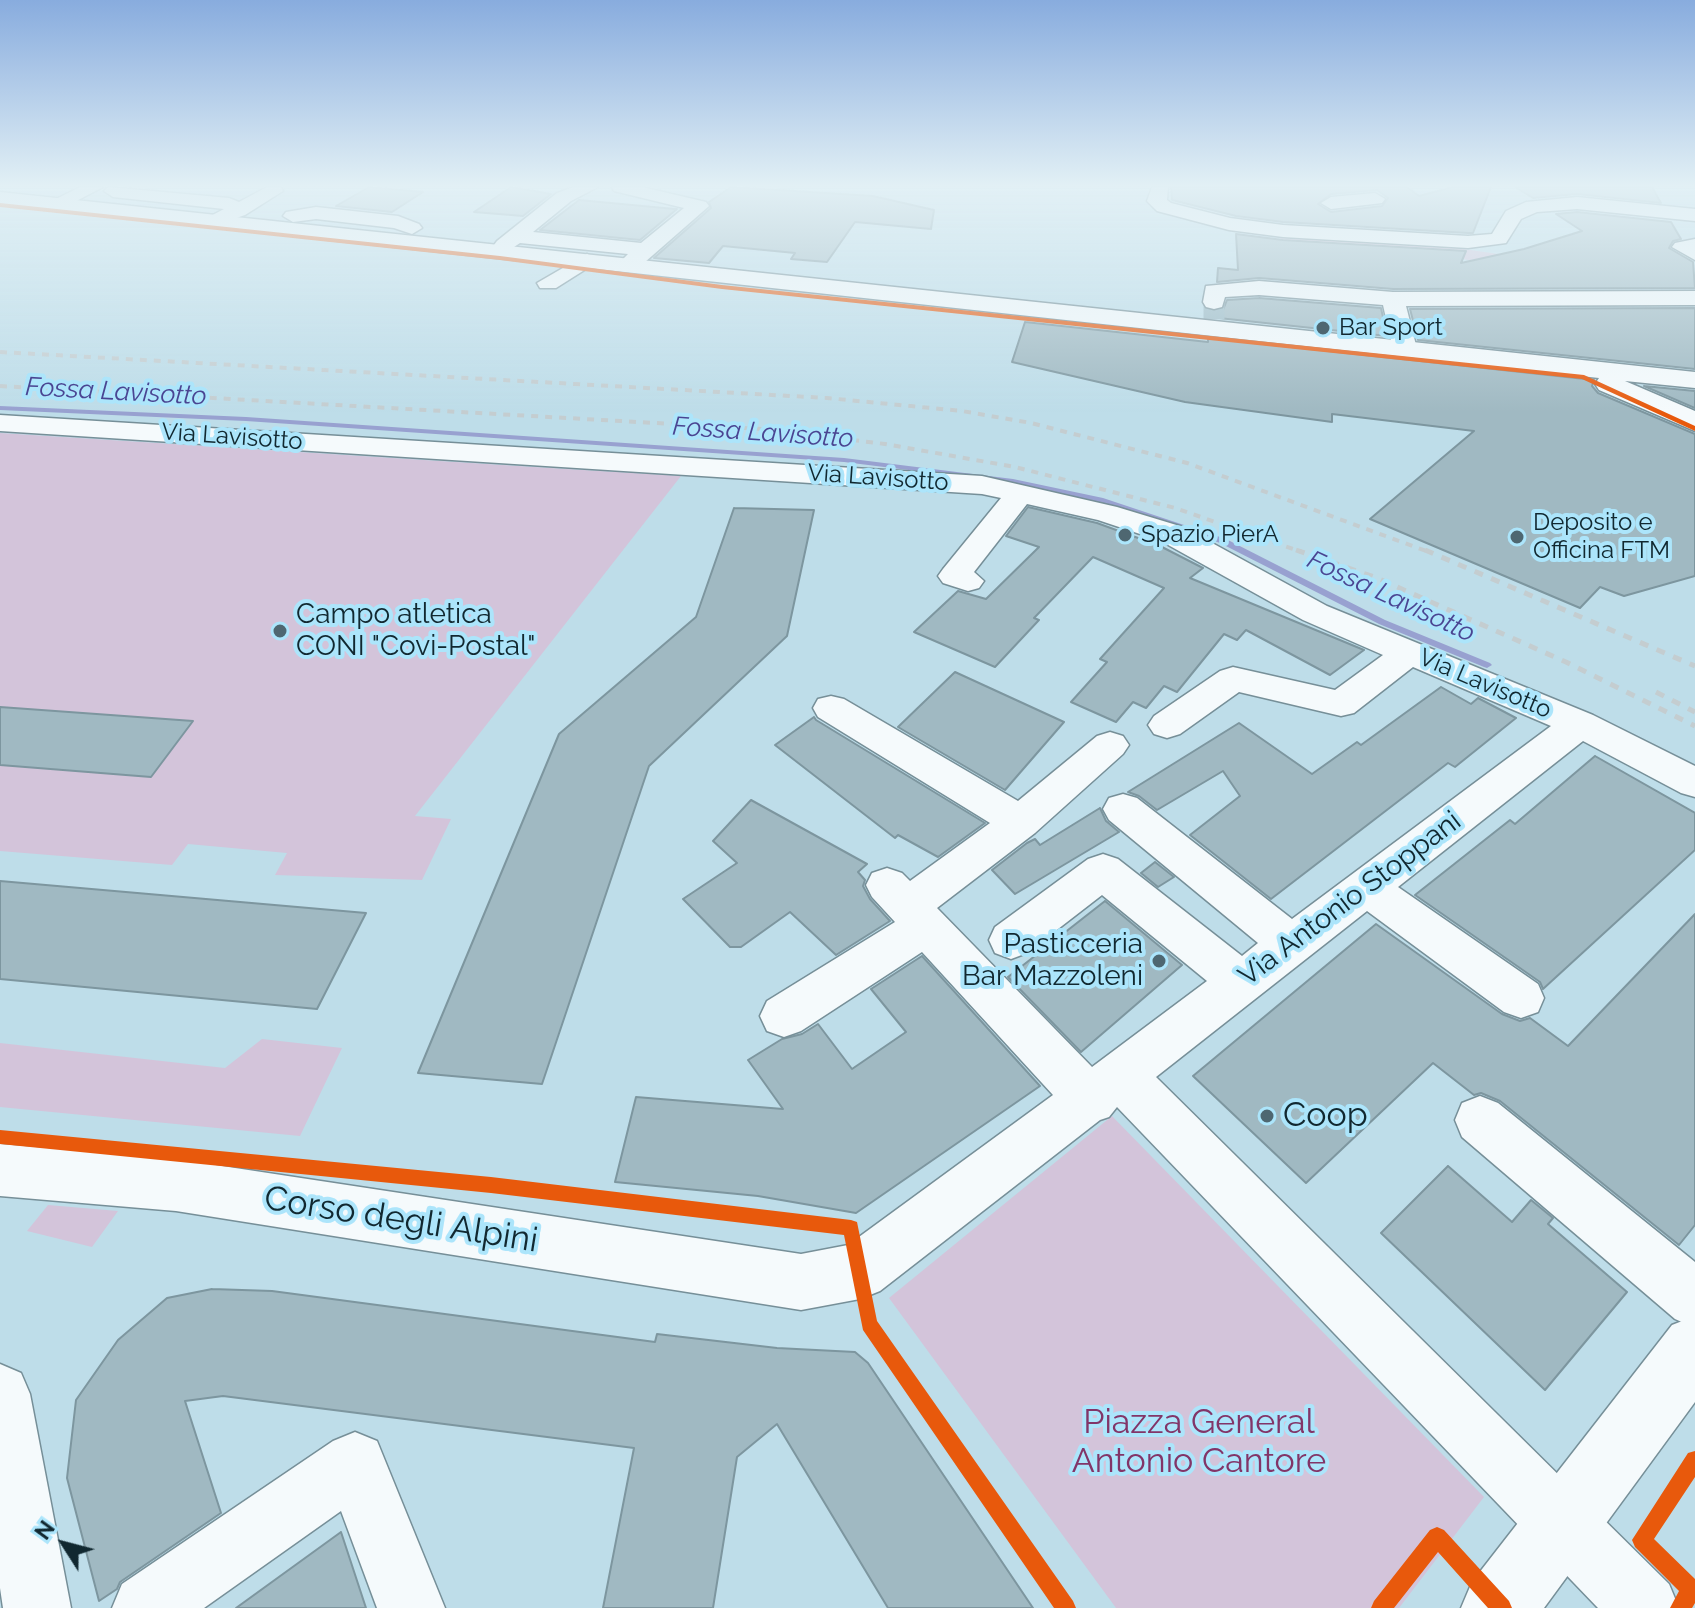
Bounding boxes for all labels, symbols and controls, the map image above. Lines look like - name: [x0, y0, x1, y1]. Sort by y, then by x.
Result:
- place label: Bar Sport: [1339, 314, 1443, 342]
- marker: Bar Sport: [1314, 319, 1332, 337]
- water label: Fossa Lavisotto: [25, 372, 207, 412]
- water label: Fossa Lavisotto: [672, 411, 854, 455]
- street label: Via Lavisotto: [161, 418, 303, 456]
- street label: Via Lavisotto: [807, 459, 949, 497]
- place label: Deposito e Officina FTM: [1533, 509, 1670, 565]
- place label: Spazio PierA: [1141, 521, 1279, 549]
- marker: Spazio PierA: [1116, 526, 1134, 544]
- marker: Deposito e Officina FTM: [1508, 528, 1526, 546]
- water label: Fossa Lavisotto: [1302, 545, 1480, 649]
- place label: Campo atletica CONI "Covi-Postal": [296, 598, 535, 664]
- marker: Campo atletica CONI "Covi-Postal": [271, 622, 289, 640]
- street label: Via Lavisotto: [1414, 643, 1556, 725]
- street label: Via Antonio Stoppani: [1232, 805, 1468, 993]
- place label: Pasticceria Bar Mazzoleni: [962, 928, 1143, 994]
- marker: Pasticceria Bar Mazzoleni: [1150, 952, 1168, 970]
- place label: Coop: [1283, 1096, 1368, 1136]
- marker: Coop: [1258, 1107, 1276, 1125]
- street label: Corso degli Alpini: [261, 1178, 541, 1262]
- park label: Piazza General Antonio Cantore: [1072, 1403, 1326, 1482]
- north arrow: [24, 1504, 104, 1584]
- text: N: [29, 1515, 60, 1544]

